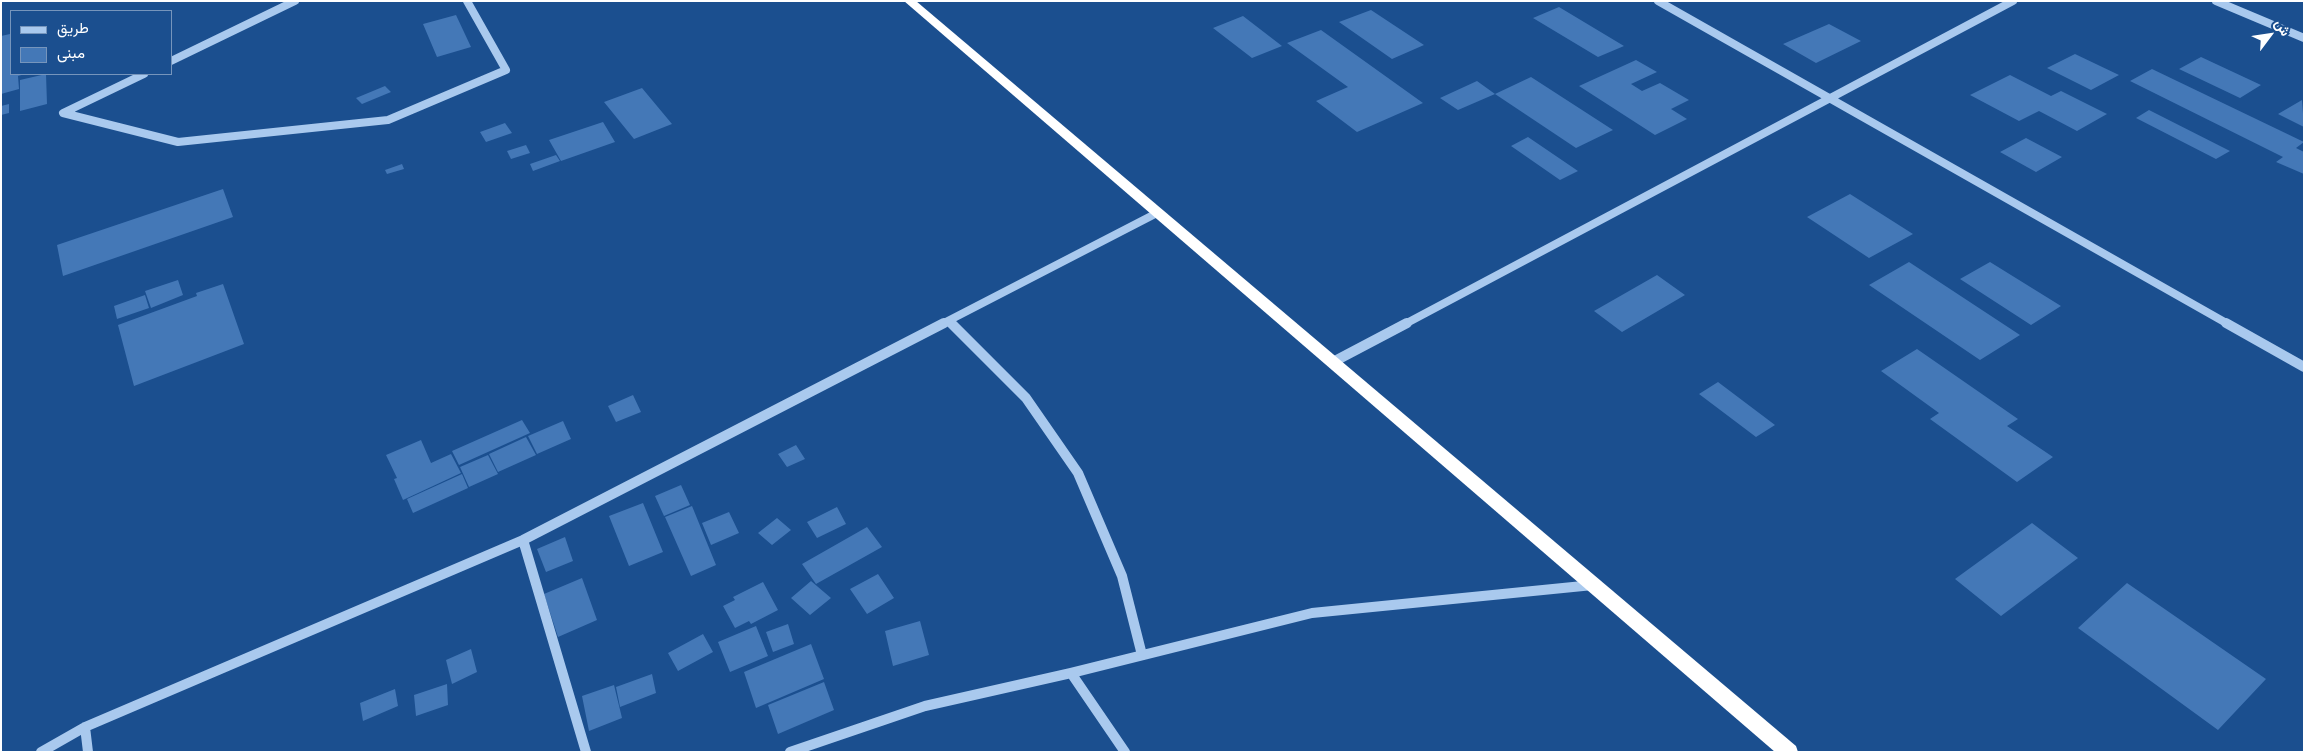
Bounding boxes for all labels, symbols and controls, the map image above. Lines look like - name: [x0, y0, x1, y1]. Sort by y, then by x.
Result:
- legend: [10, 10, 172, 75]
- north arrow: [2245, 10, 2295, 60]
- text: ش: [2271, 15, 2295, 39]
- text: طريق: [57, 18, 89, 37]
- text: مبنى: [57, 43, 85, 62]

